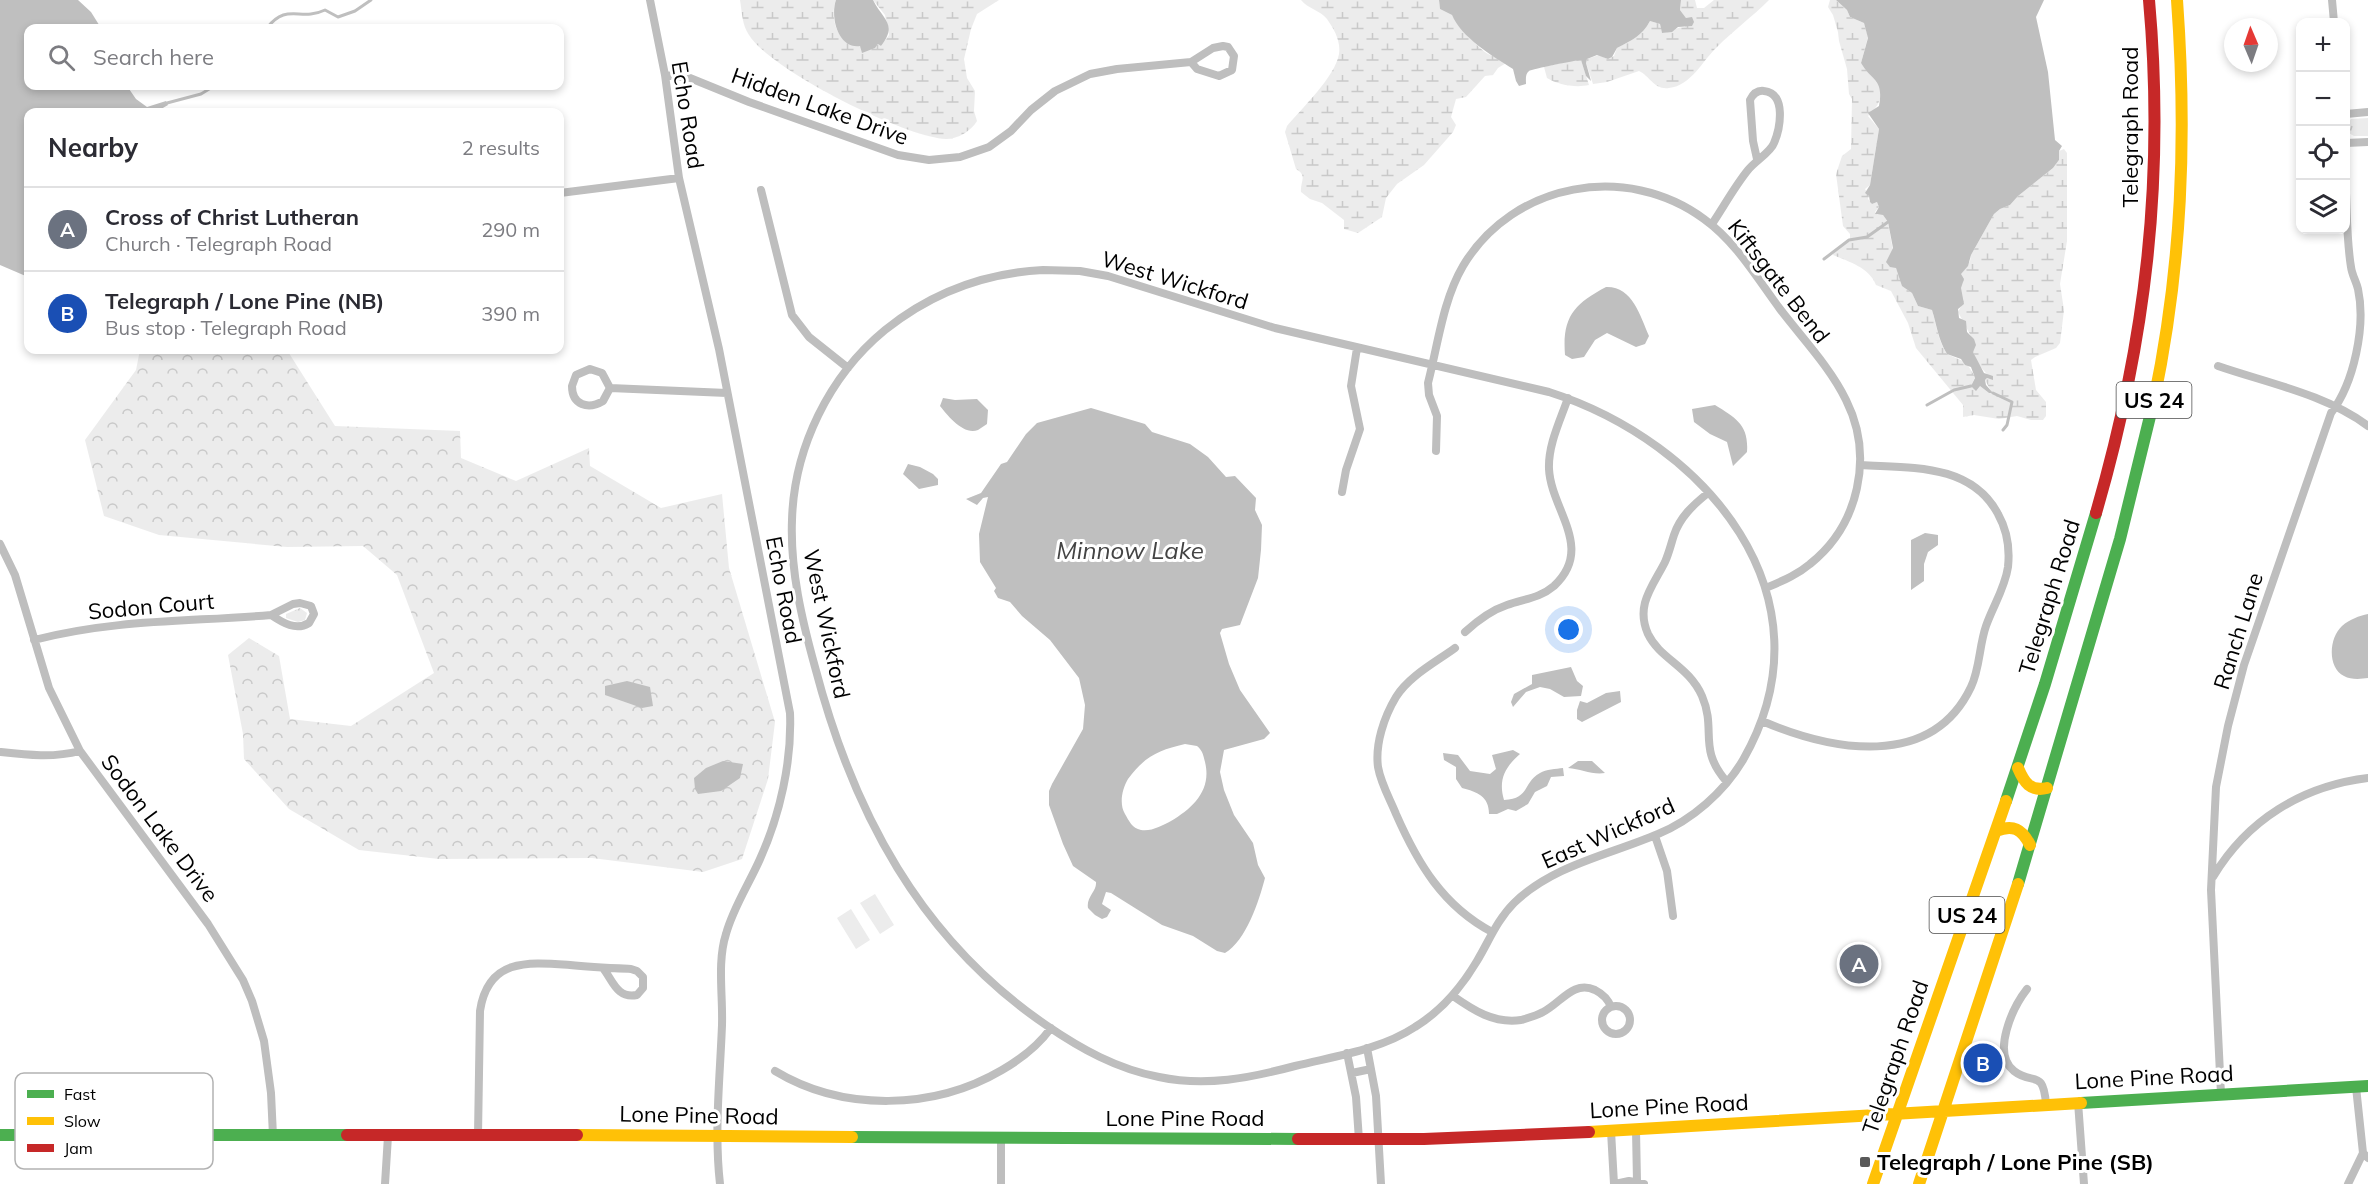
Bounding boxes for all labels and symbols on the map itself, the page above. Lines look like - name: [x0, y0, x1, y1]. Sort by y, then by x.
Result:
- north arrow: [2224, 18, 2278, 72]
- street label: Telegraph Road: [2116, 47, 2144, 207]
- street label: Echo Road: [666, 59, 710, 171]
- street label: Hidden Lake Drive: [728, 61, 912, 151]
- street label: Kiftsgate Bend: [1722, 213, 1836, 349]
- street label: West Wickford: [1098, 244, 1252, 316]
- road number: US 24: [2116, 382, 2192, 418]
- street label: Telegraph Road: [2012, 516, 2086, 678]
- street label: Echo Road: [760, 534, 808, 646]
- water label: Minnow Lake: [1056, 535, 1204, 565]
- street label: West Wickford: [797, 547, 857, 701]
- street label: Ranch Lane: [2207, 569, 2269, 693]
- street label: Sodon Court: [87, 587, 216, 625]
- your location: [1554, 615, 1583, 644]
- street label: Sodon Lake Drive: [95, 749, 225, 907]
- street label: East Wickford: [1537, 791, 1679, 875]
- road number: US 24: [1930, 897, 2004, 933]
- pin: A: [1840, 942, 1878, 986]
- street label: Telegraph Road: [1856, 976, 1934, 1138]
- pin: B: [1964, 1040, 2002, 1086]
- street label: Lone Pine Road: [2074, 1059, 2234, 1095]
- legend: [15, 1073, 213, 1169]
- text: Fast: [64, 1084, 96, 1104]
- street label: Lone Pine Road: [1589, 1088, 1749, 1124]
- street label: Lone Pine Road: [619, 1100, 779, 1130]
- street label: Lone Pine Road: [1105, 1104, 1265, 1132]
- text: Slow: [64, 1111, 101, 1131]
- text: Jam: [64, 1138, 93, 1158]
- place label: Telegraph / Lone Pine (SB): [1877, 1148, 2154, 1176]
- marker: Telegraph / Lone Pine (SB): [1858, 1155, 1872, 1169]

